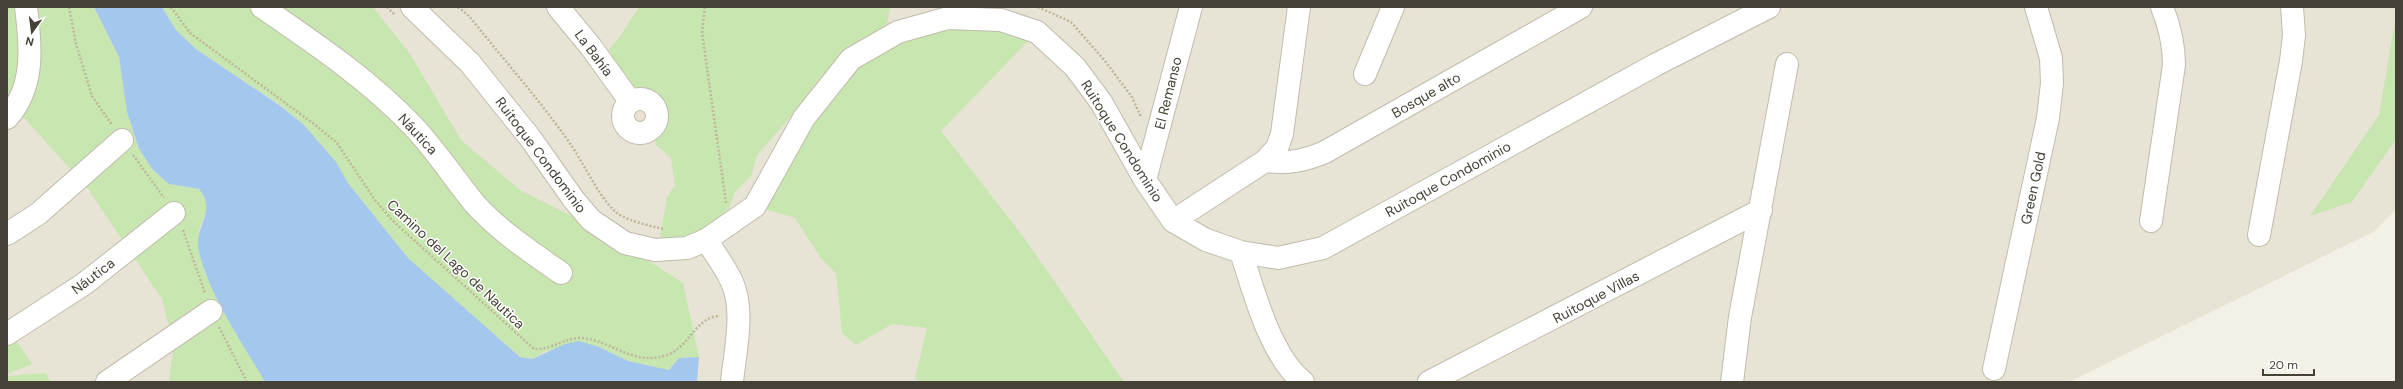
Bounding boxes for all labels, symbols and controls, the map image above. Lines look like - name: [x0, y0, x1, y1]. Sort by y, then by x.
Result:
- north arrow: [12, 12, 52, 52]
- street label: La Bahía: [571, 26, 617, 80]
- text: N: [24, 34, 35, 49]
- street label: El Remanso: [1150, 55, 1186, 131]
- street label: Bosque alto: [1388, 68, 1464, 122]
- street label: Ruitoque Condominio: [1077, 77, 1167, 205]
- street label: Ruitoque Condominio: [491, 93, 591, 217]
- street label: Náutica: [394, 110, 442, 158]
- street label: Ruitoque Condominio: [1382, 137, 1514, 221]
- street label: Green Gold: [2017, 150, 2049, 226]
- street label: Camino del Lago de Nautica: [383, 195, 529, 333]
- street label: Náutica: [68, 254, 118, 298]
- street label: Ruitoque Villas: [1550, 267, 1642, 327]
- scale bar: [2263, 351, 2314, 377]
- text: 20 m: [2269, 357, 2298, 373]

